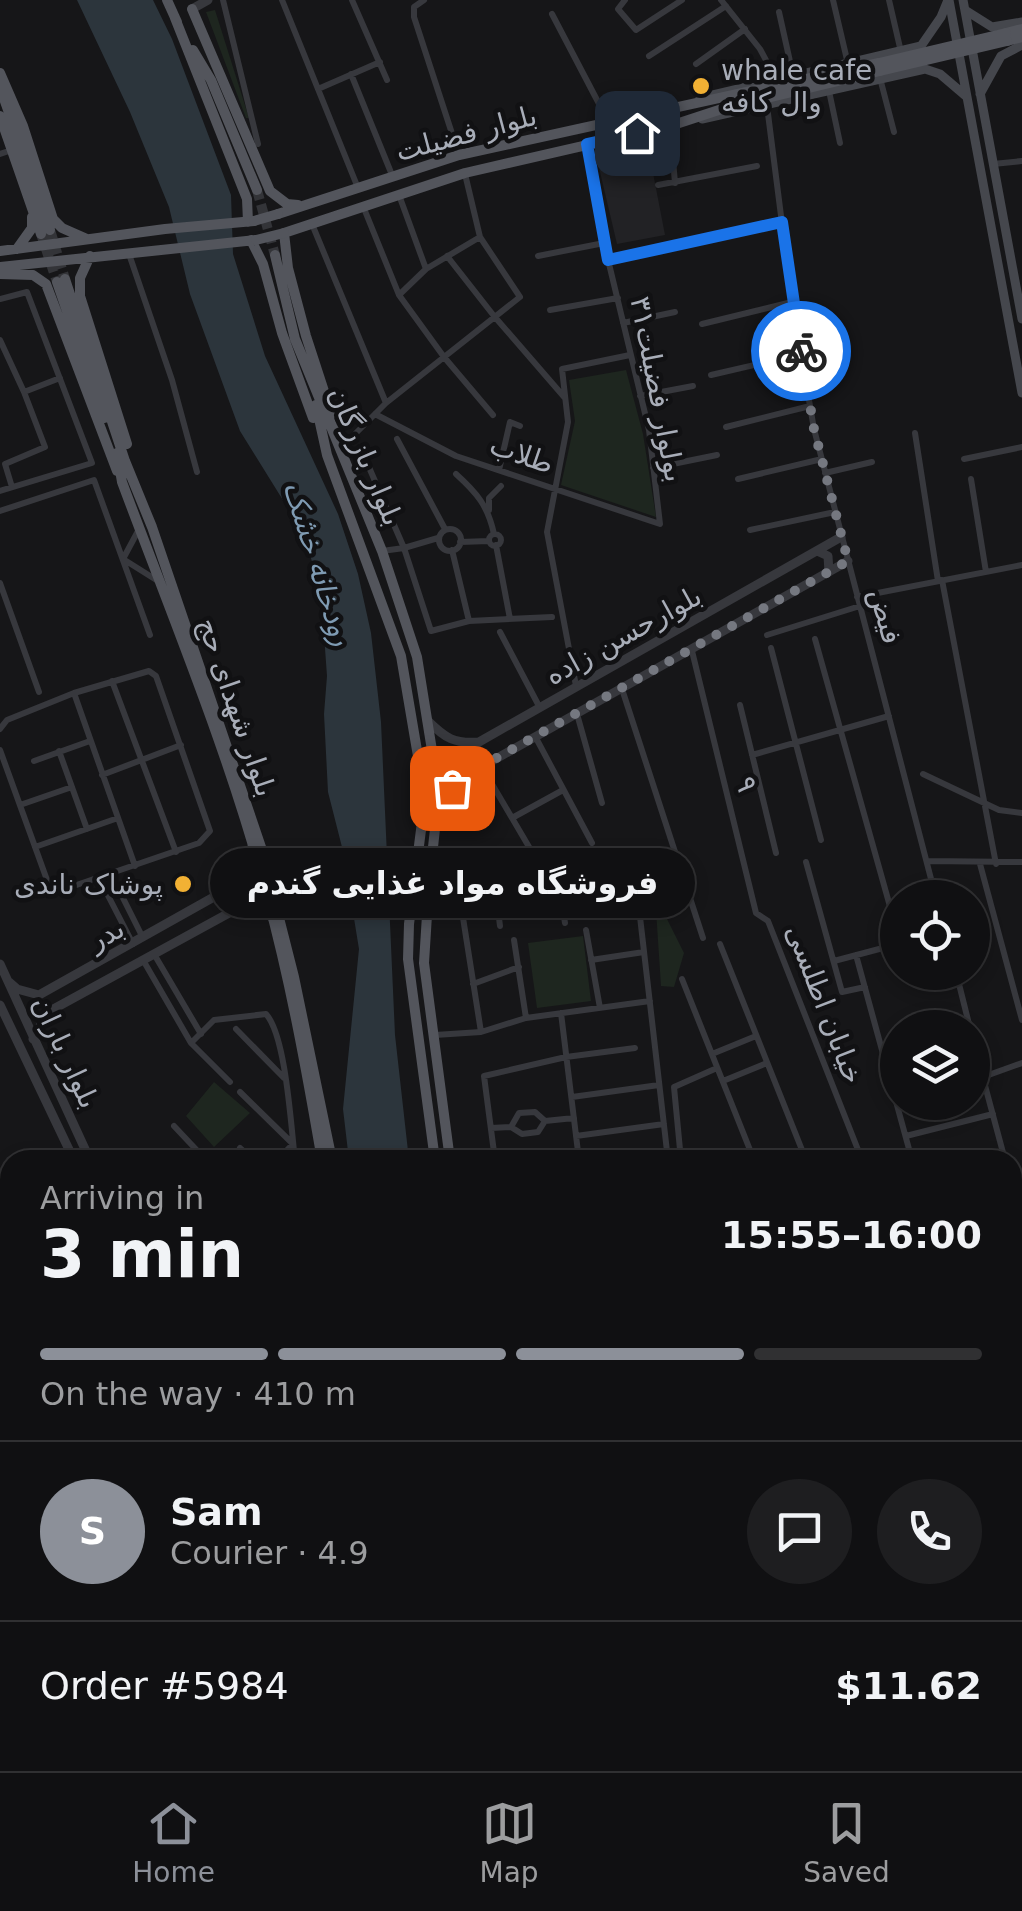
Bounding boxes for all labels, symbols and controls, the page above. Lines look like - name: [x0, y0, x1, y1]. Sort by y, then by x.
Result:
- place label: whale cafe وال کافه: [721, 54, 872, 119]
- marker: whale cafe وال کافه: [690, 75, 712, 97]
- pin: [595, 91, 680, 176]
- street label: بلوار فضیلت: [392, 99, 540, 168]
- icon: home: [610, 106, 665, 161]
- street label: بولوار فضیلت۳۱: [623, 293, 692, 485]
- courier: [751, 301, 851, 401]
- icon: bike: [774, 324, 829, 379]
- street label: بلوار بازرگان: [322, 382, 410, 531]
- street label: طلاب: [486, 428, 558, 481]
- water label: رودخانه خشک: [277, 478, 360, 650]
- street label: بلوارحسن زاده: [539, 579, 707, 692]
- street label: فیض: [862, 585, 909, 648]
- street label: بلوار شهدای حج: [191, 613, 283, 801]
- pin: [410, 746, 495, 831]
- icon: bag: [425, 761, 480, 816]
- street label: ۹: [729, 773, 764, 795]
- callout: فروشگاه مواد غذایی گندم: [210, 848, 694, 918]
- text: فروشگاه مواد غذایی گندم: [247, 864, 658, 902]
- place label: پوشاک ناندی: [14, 868, 163, 901]
- marker: پوشاک ناندی: [172, 873, 194, 895]
- map controls: [880, 880, 990, 1120]
- button: locate: [880, 880, 990, 990]
- street label: بدر: [81, 911, 130, 958]
- street label: خيابان اطلسى: [779, 920, 870, 1088]
- street label: بلوار باران: [25, 991, 106, 1114]
- button: layers: [880, 1010, 990, 1120]
- text: Arriving in: [40, 1179, 204, 1217]
- text: 15:55–16:00: [721, 1213, 982, 1257]
- text: 3 min: [40, 1217, 244, 1292]
- text: On the way · 410 m: [40, 1375, 356, 1413]
- button: chat: [747, 1479, 852, 1584]
- button: phone: [877, 1479, 982, 1584]
- text: Sam: [170, 1490, 263, 1534]
- text: S: [79, 1509, 106, 1553]
- text: Courier · 4.9: [170, 1534, 369, 1572]
- text: Order #5984: [40, 1664, 289, 1708]
- text: $11.62: [835, 1664, 982, 1708]
- tab: Home: [132, 1796, 215, 1889]
- tab: Map: [480, 1796, 539, 1889]
- tab: Saved: [803, 1796, 890, 1889]

